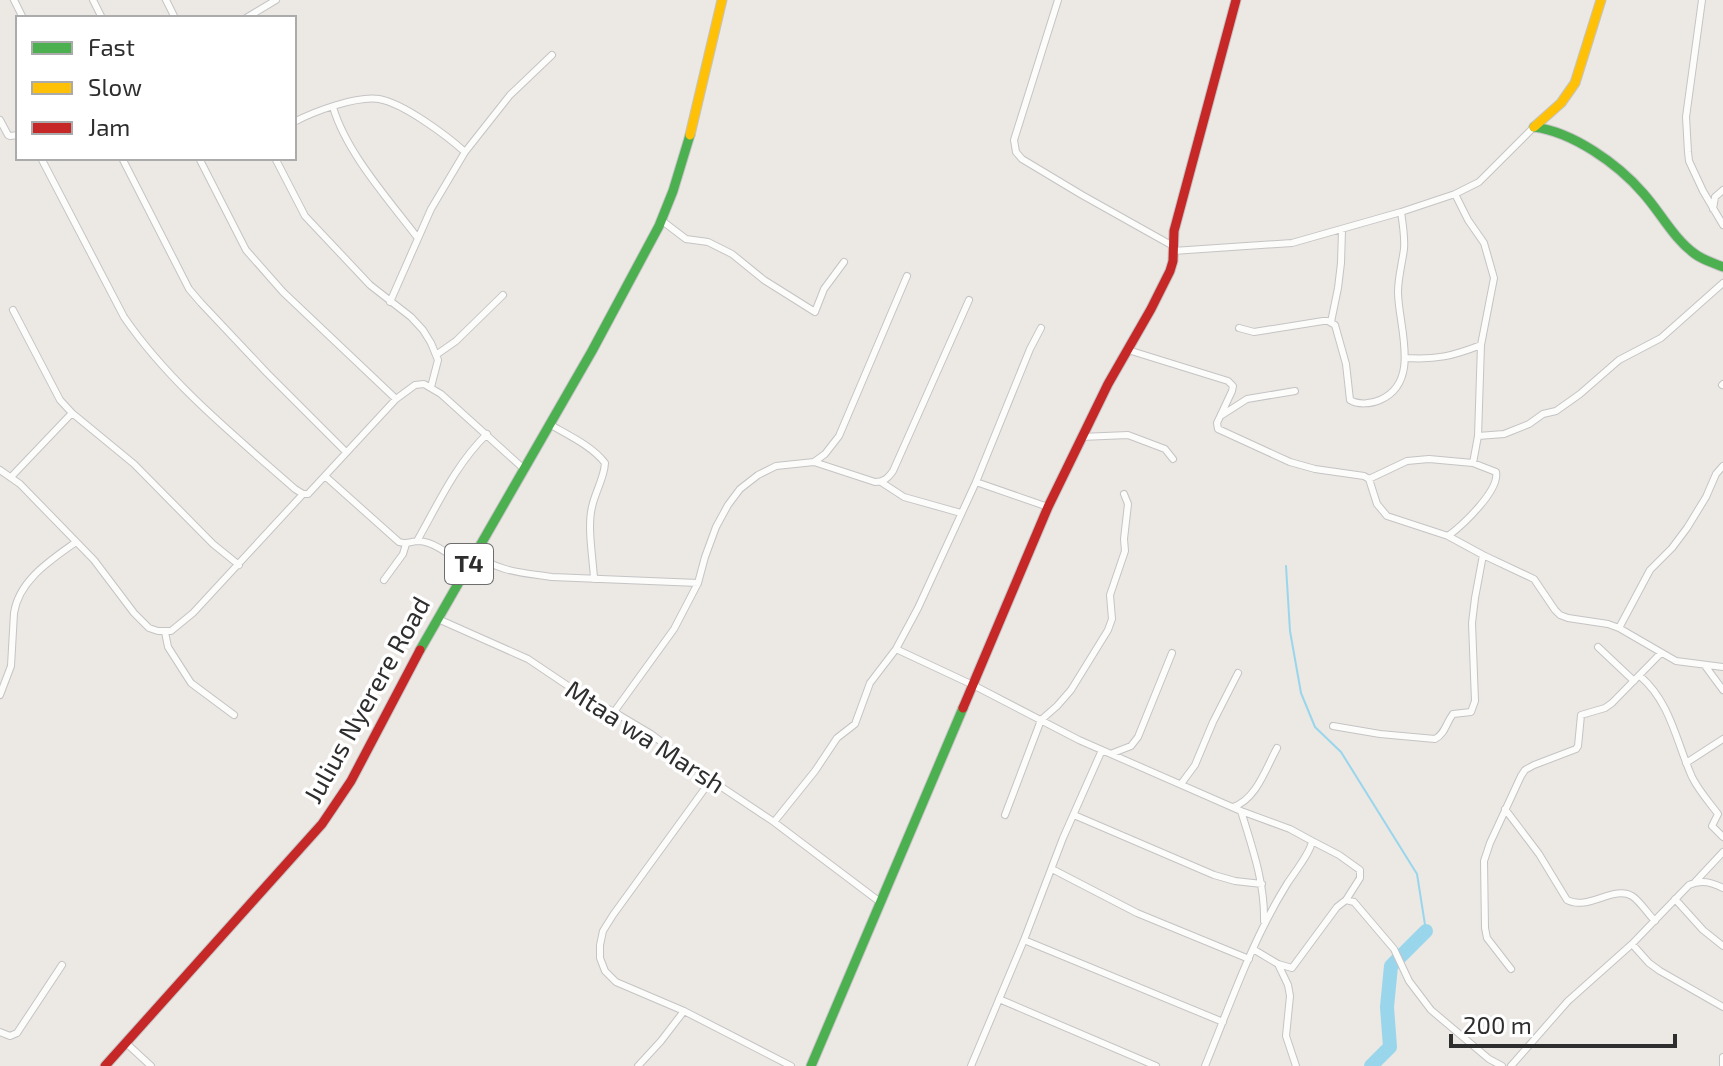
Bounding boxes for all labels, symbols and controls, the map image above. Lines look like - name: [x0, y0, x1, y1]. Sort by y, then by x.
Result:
- legend: [16, 16, 296, 160]
- text: Fast: [88, 32, 135, 61]
- text: Slow: [88, 72, 142, 101]
- text: Jam: [88, 112, 130, 141]
- road number: T4: [445, 544, 493, 584]
- street label: Julius Nyerere Road: [296, 591, 435, 808]
- street label: Mtaa wa Marsh: [560, 673, 731, 799]
- scale bar: [1451, 998, 1675, 1048]
- text: 200 m: [1463, 1010, 1532, 1039]

